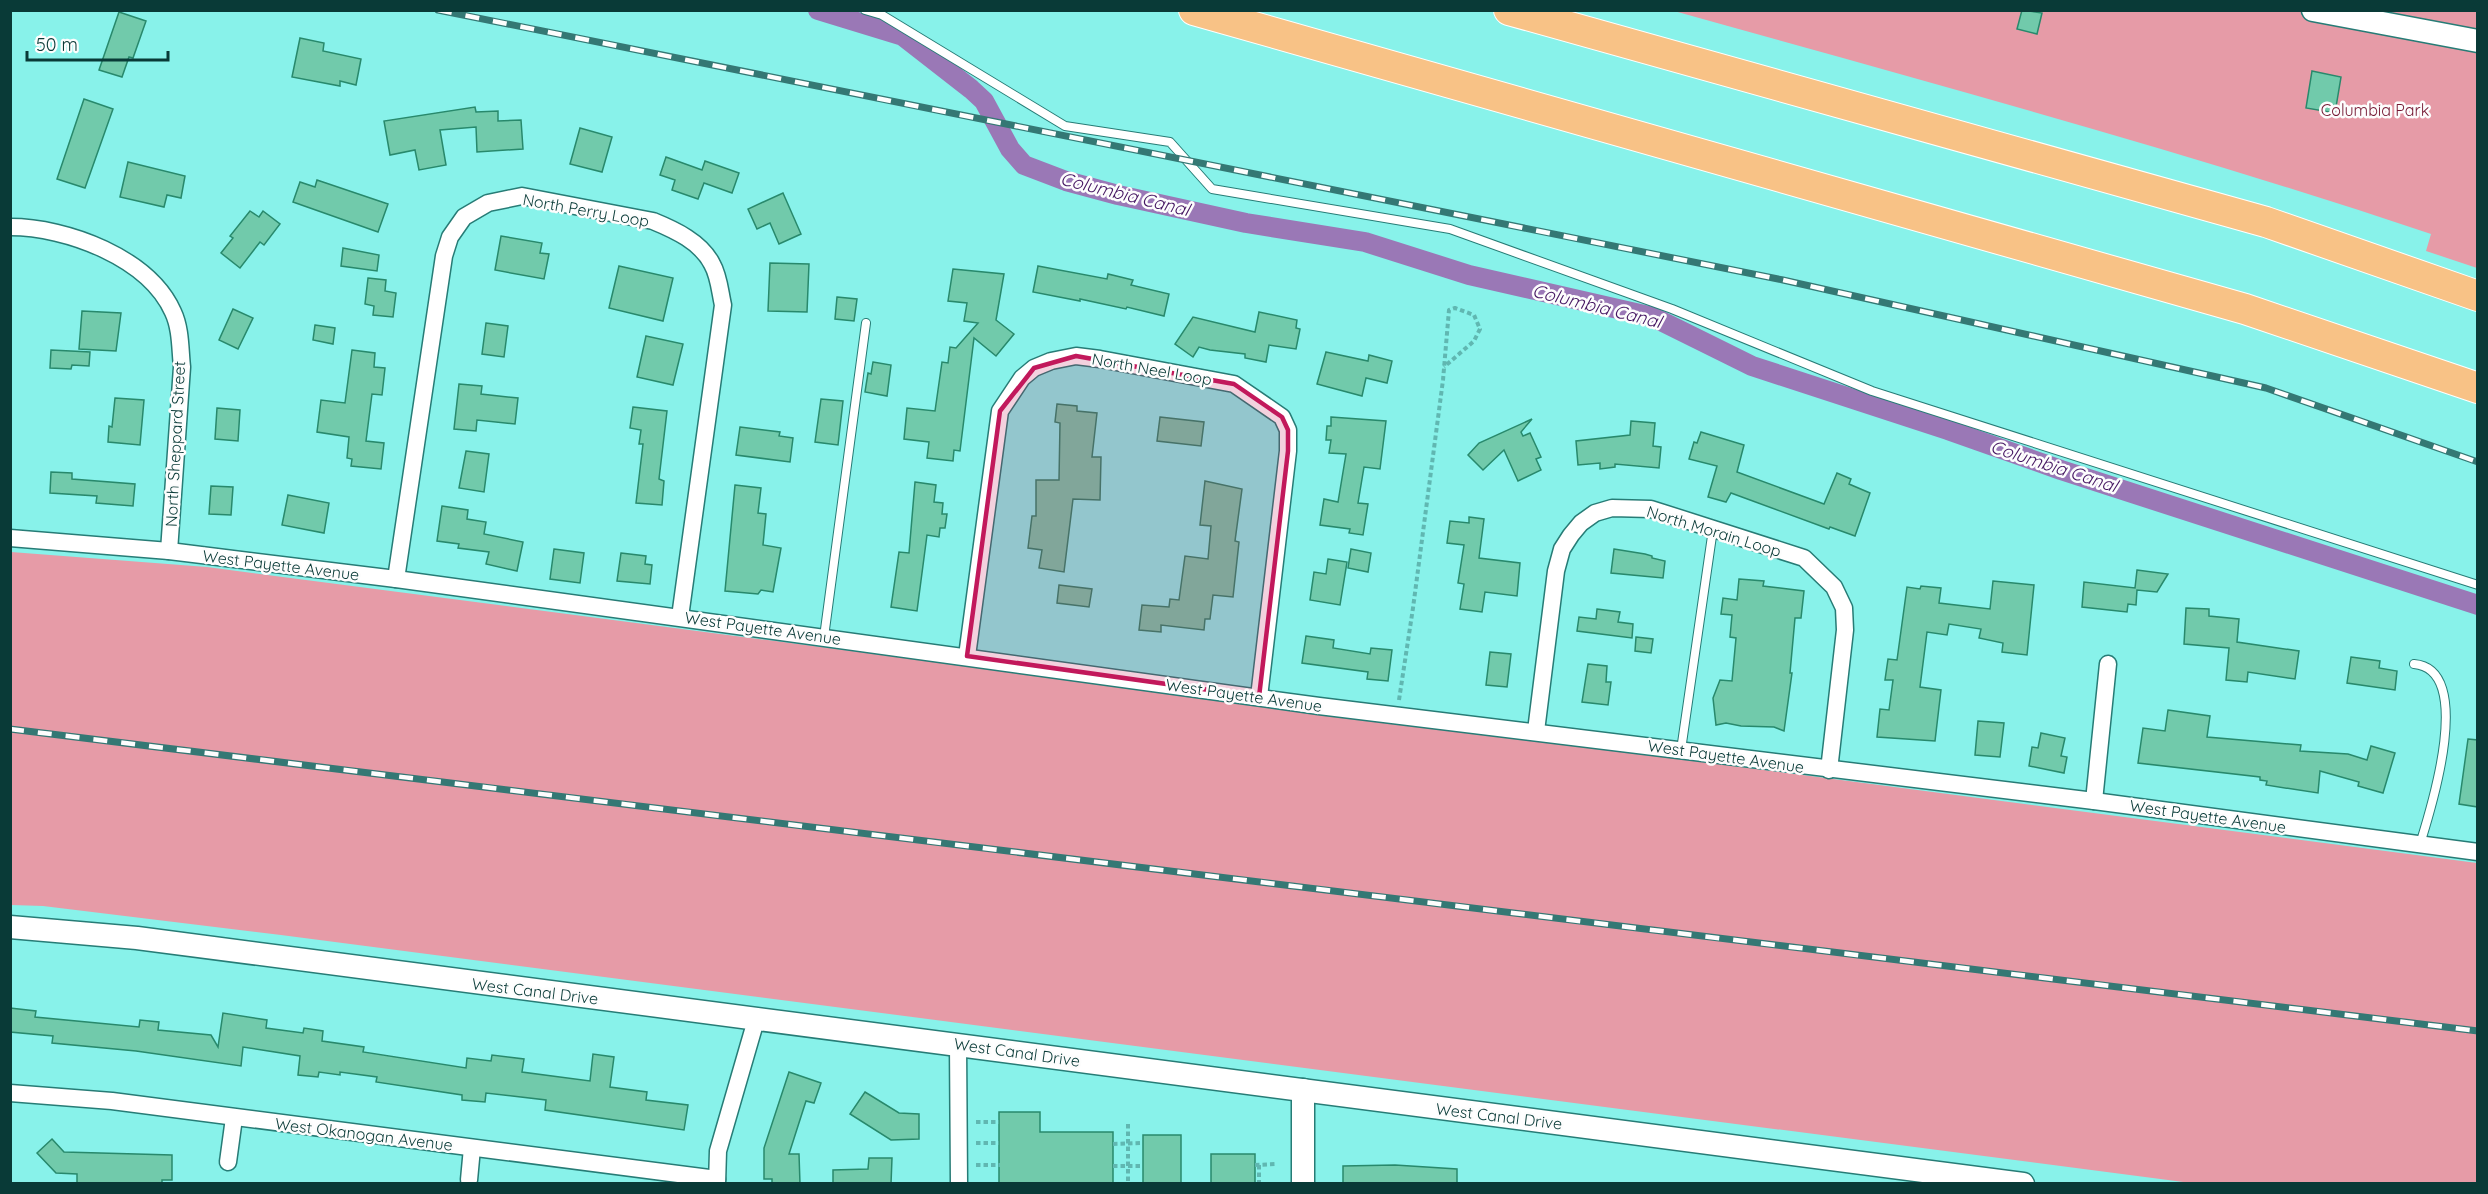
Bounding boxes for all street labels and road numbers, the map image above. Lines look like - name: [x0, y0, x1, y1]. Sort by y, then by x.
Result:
- street label: North Perry Loop: [521, 189, 651, 231]
- street label: North Neel Loop: [1090, 349, 1214, 389]
- street label: North Sheppard Street: [161, 361, 189, 527]
- street label: North Morain Loop: [1644, 501, 1784, 561]
- street label: West Payette Avenue: [202, 545, 360, 585]
- street label: West Payette Avenue: [684, 607, 842, 649]
- street label: West Payette Avenue: [1165, 674, 1323, 716]
- street label: West Payette Avenue: [1647, 735, 1805, 777]
- street label: West Payette Avenue: [2129, 795, 2287, 837]
- street label: West Canal Drive: [471, 973, 599, 1009]
- street label: West Canal Drive: [953, 1033, 1081, 1071]
- street label: West Canal Drive: [1435, 1098, 1563, 1134]
- street label: West Okanogan Avenue: [274, 1113, 454, 1155]

